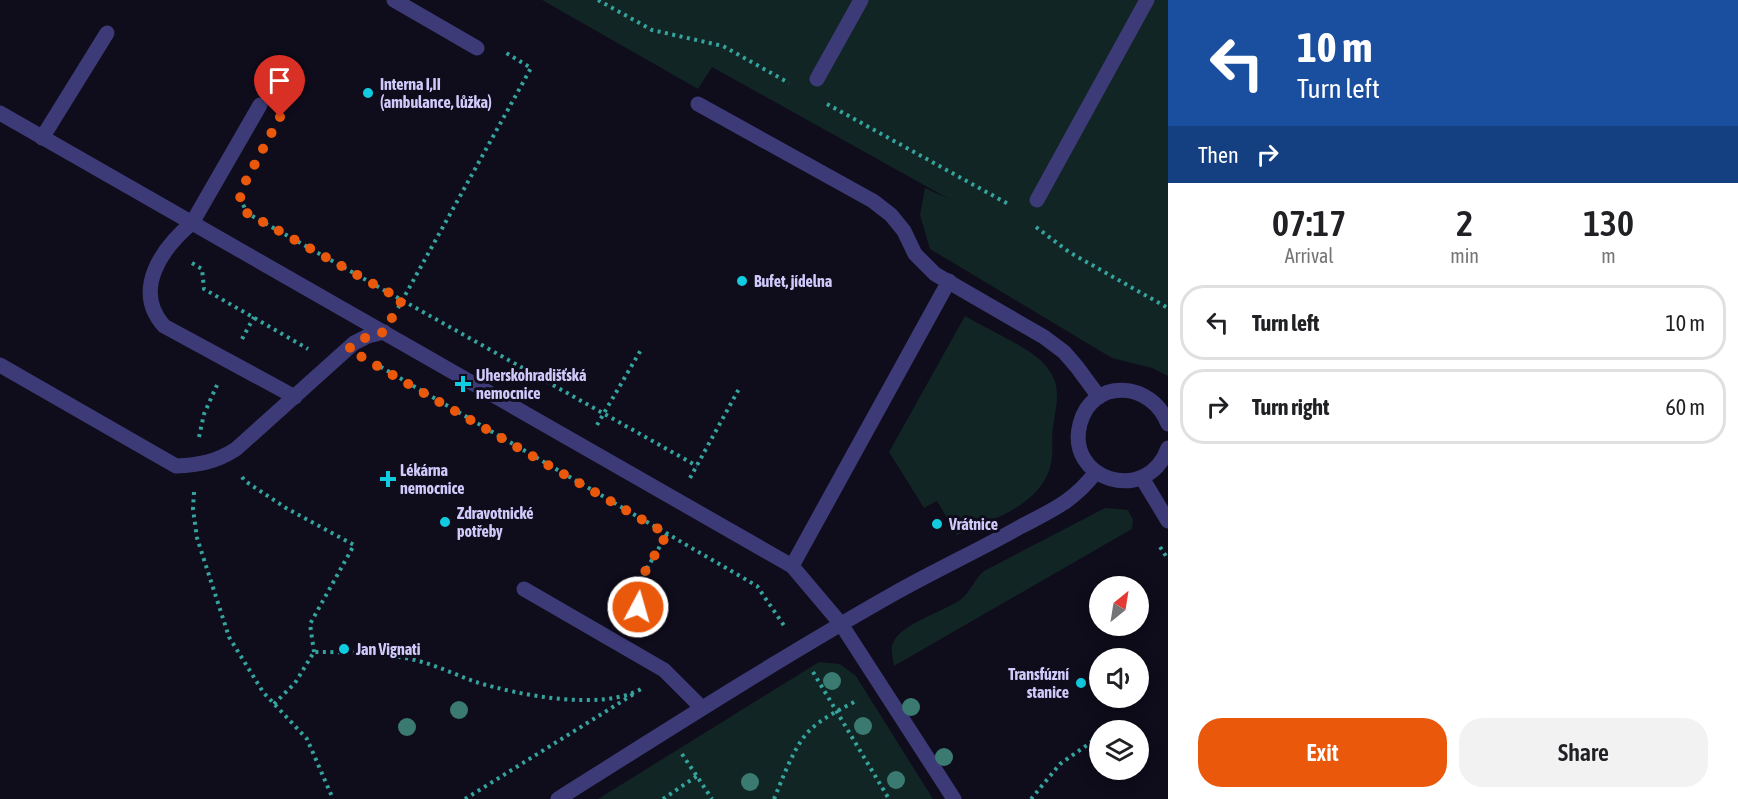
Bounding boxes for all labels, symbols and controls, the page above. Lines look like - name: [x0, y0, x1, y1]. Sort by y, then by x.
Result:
- text: 10 m: [1297, 23, 1372, 71]
- icon: left: [1198, 24, 1276, 102]
- pin: [254, 55, 305, 117]
- icon: arrive: [263, 64, 296, 97]
- text: Turn left: [1297, 73, 1380, 104]
- place label: Interna I,II (ambulance, lůžka): [380, 75, 492, 111]
- marker: Interna I,II (ambulance, lůžka): [361, 86, 375, 100]
- icon: right: [1251, 138, 1284, 171]
- text: Then: [1198, 142, 1239, 168]
- text: 07:17: [1272, 202, 1346, 244]
- text: 2: [1456, 202, 1473, 244]
- text: 130: [1583, 202, 1634, 244]
- text: Arrival: [1285, 244, 1334, 267]
- text: min: [1450, 244, 1479, 267]
- text: m: [1601, 244, 1616, 267]
- place label: Bufet, jídelna: [754, 272, 832, 290]
- marker: Bufet, jídelna: [735, 274, 749, 288]
- icon: left: [1201, 306, 1234, 339]
- text: Turn left: [1252, 310, 1319, 336]
- text: 10 m: [1665, 310, 1705, 336]
- place label: Uherskohradišťská nemocnice: [476, 366, 586, 402]
- marker: Uherskohradišťská nemocnice: [454, 375, 472, 393]
- icon: right: [1201, 390, 1234, 423]
- text: Turn right: [1252, 394, 1329, 420]
- text: 60 m: [1665, 394, 1705, 420]
- place label: Lékárna nemocnice: [400, 461, 465, 497]
- marker: Lékárna nemocnice: [381, 472, 395, 486]
- place label: Zdravotnické potřeby: [457, 504, 534, 540]
- marker: Zdravotnické potřeby: [438, 515, 452, 529]
- place label: Vrátnice: [948, 515, 998, 533]
- marker: Vrátnice: [930, 517, 944, 531]
- position arrow: [606, 575, 670, 639]
- north arrow: [1089, 576, 1149, 636]
- map controls: [1089, 576, 1149, 780]
- place label: Jan Vignati: [355, 640, 421, 658]
- marker: Jan Vignati: [337, 642, 351, 656]
- button: sound: [1089, 648, 1149, 708]
- place label: Transfúzní stanice: [1008, 665, 1069, 701]
- marker: Transfúzní stanice: [1074, 676, 1088, 690]
- button: Exit: [1198, 718, 1447, 787]
- button: Share: [1459, 718, 1708, 787]
- button: layers: [1089, 720, 1149, 780]

